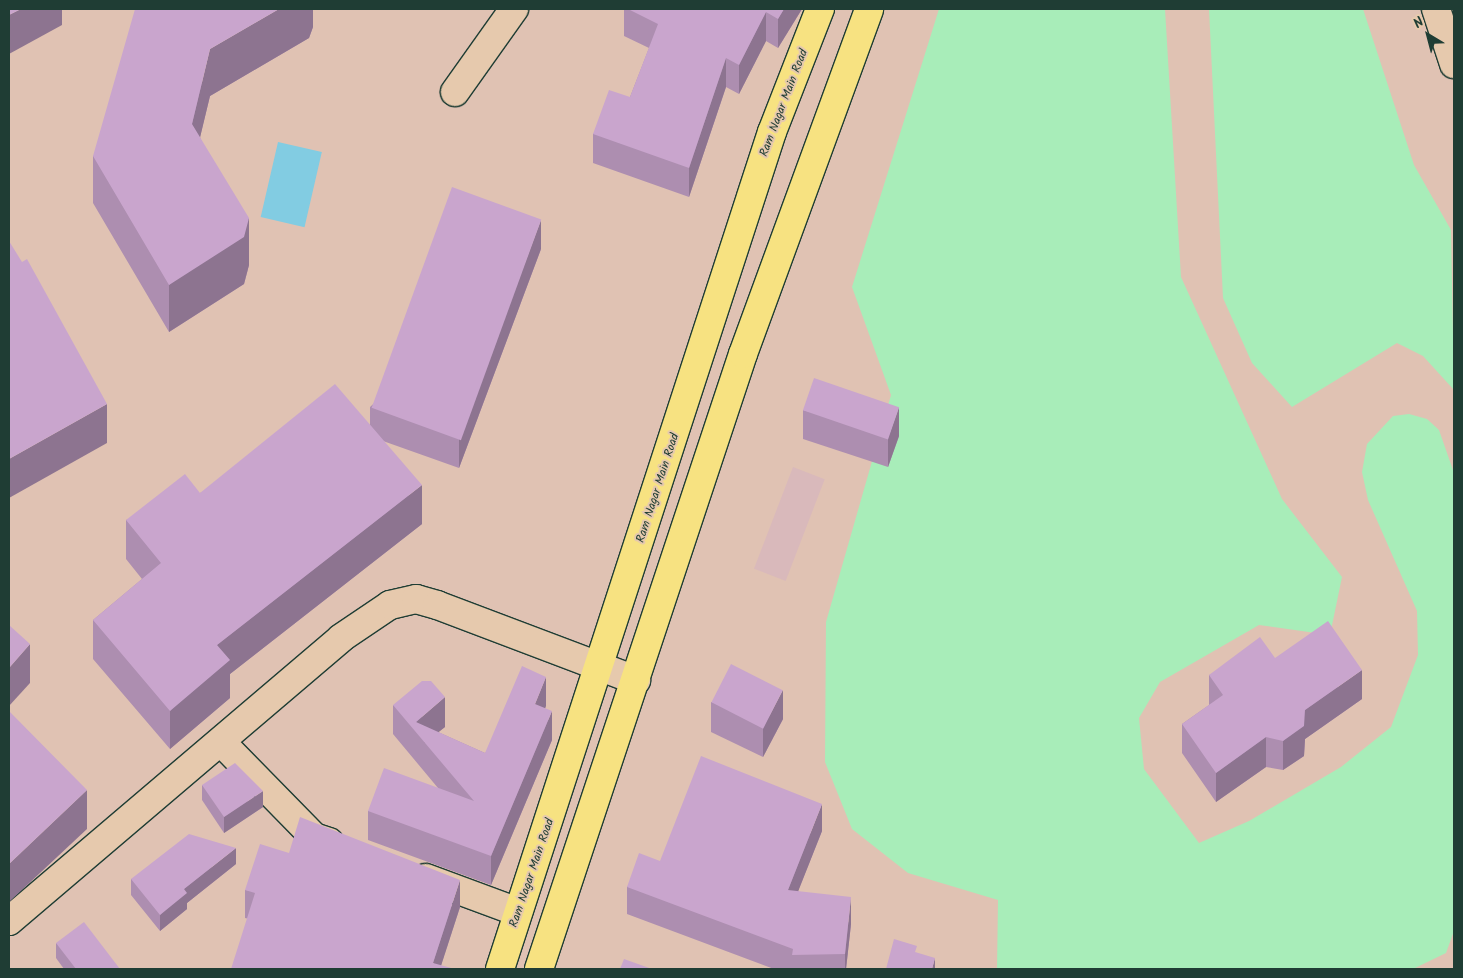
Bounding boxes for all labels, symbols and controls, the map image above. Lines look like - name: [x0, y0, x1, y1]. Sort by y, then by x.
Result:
- north arrow: [1403, 10, 1453, 60]
- text: N: [1409, 12, 1429, 34]
- street label: Ram Nagar Main Road: [757, 47, 811, 159]
- street label: Ram Nagar Main Road: [634, 432, 682, 544]
- street label: Ram Nagar Main Road: [507, 817, 557, 929]

